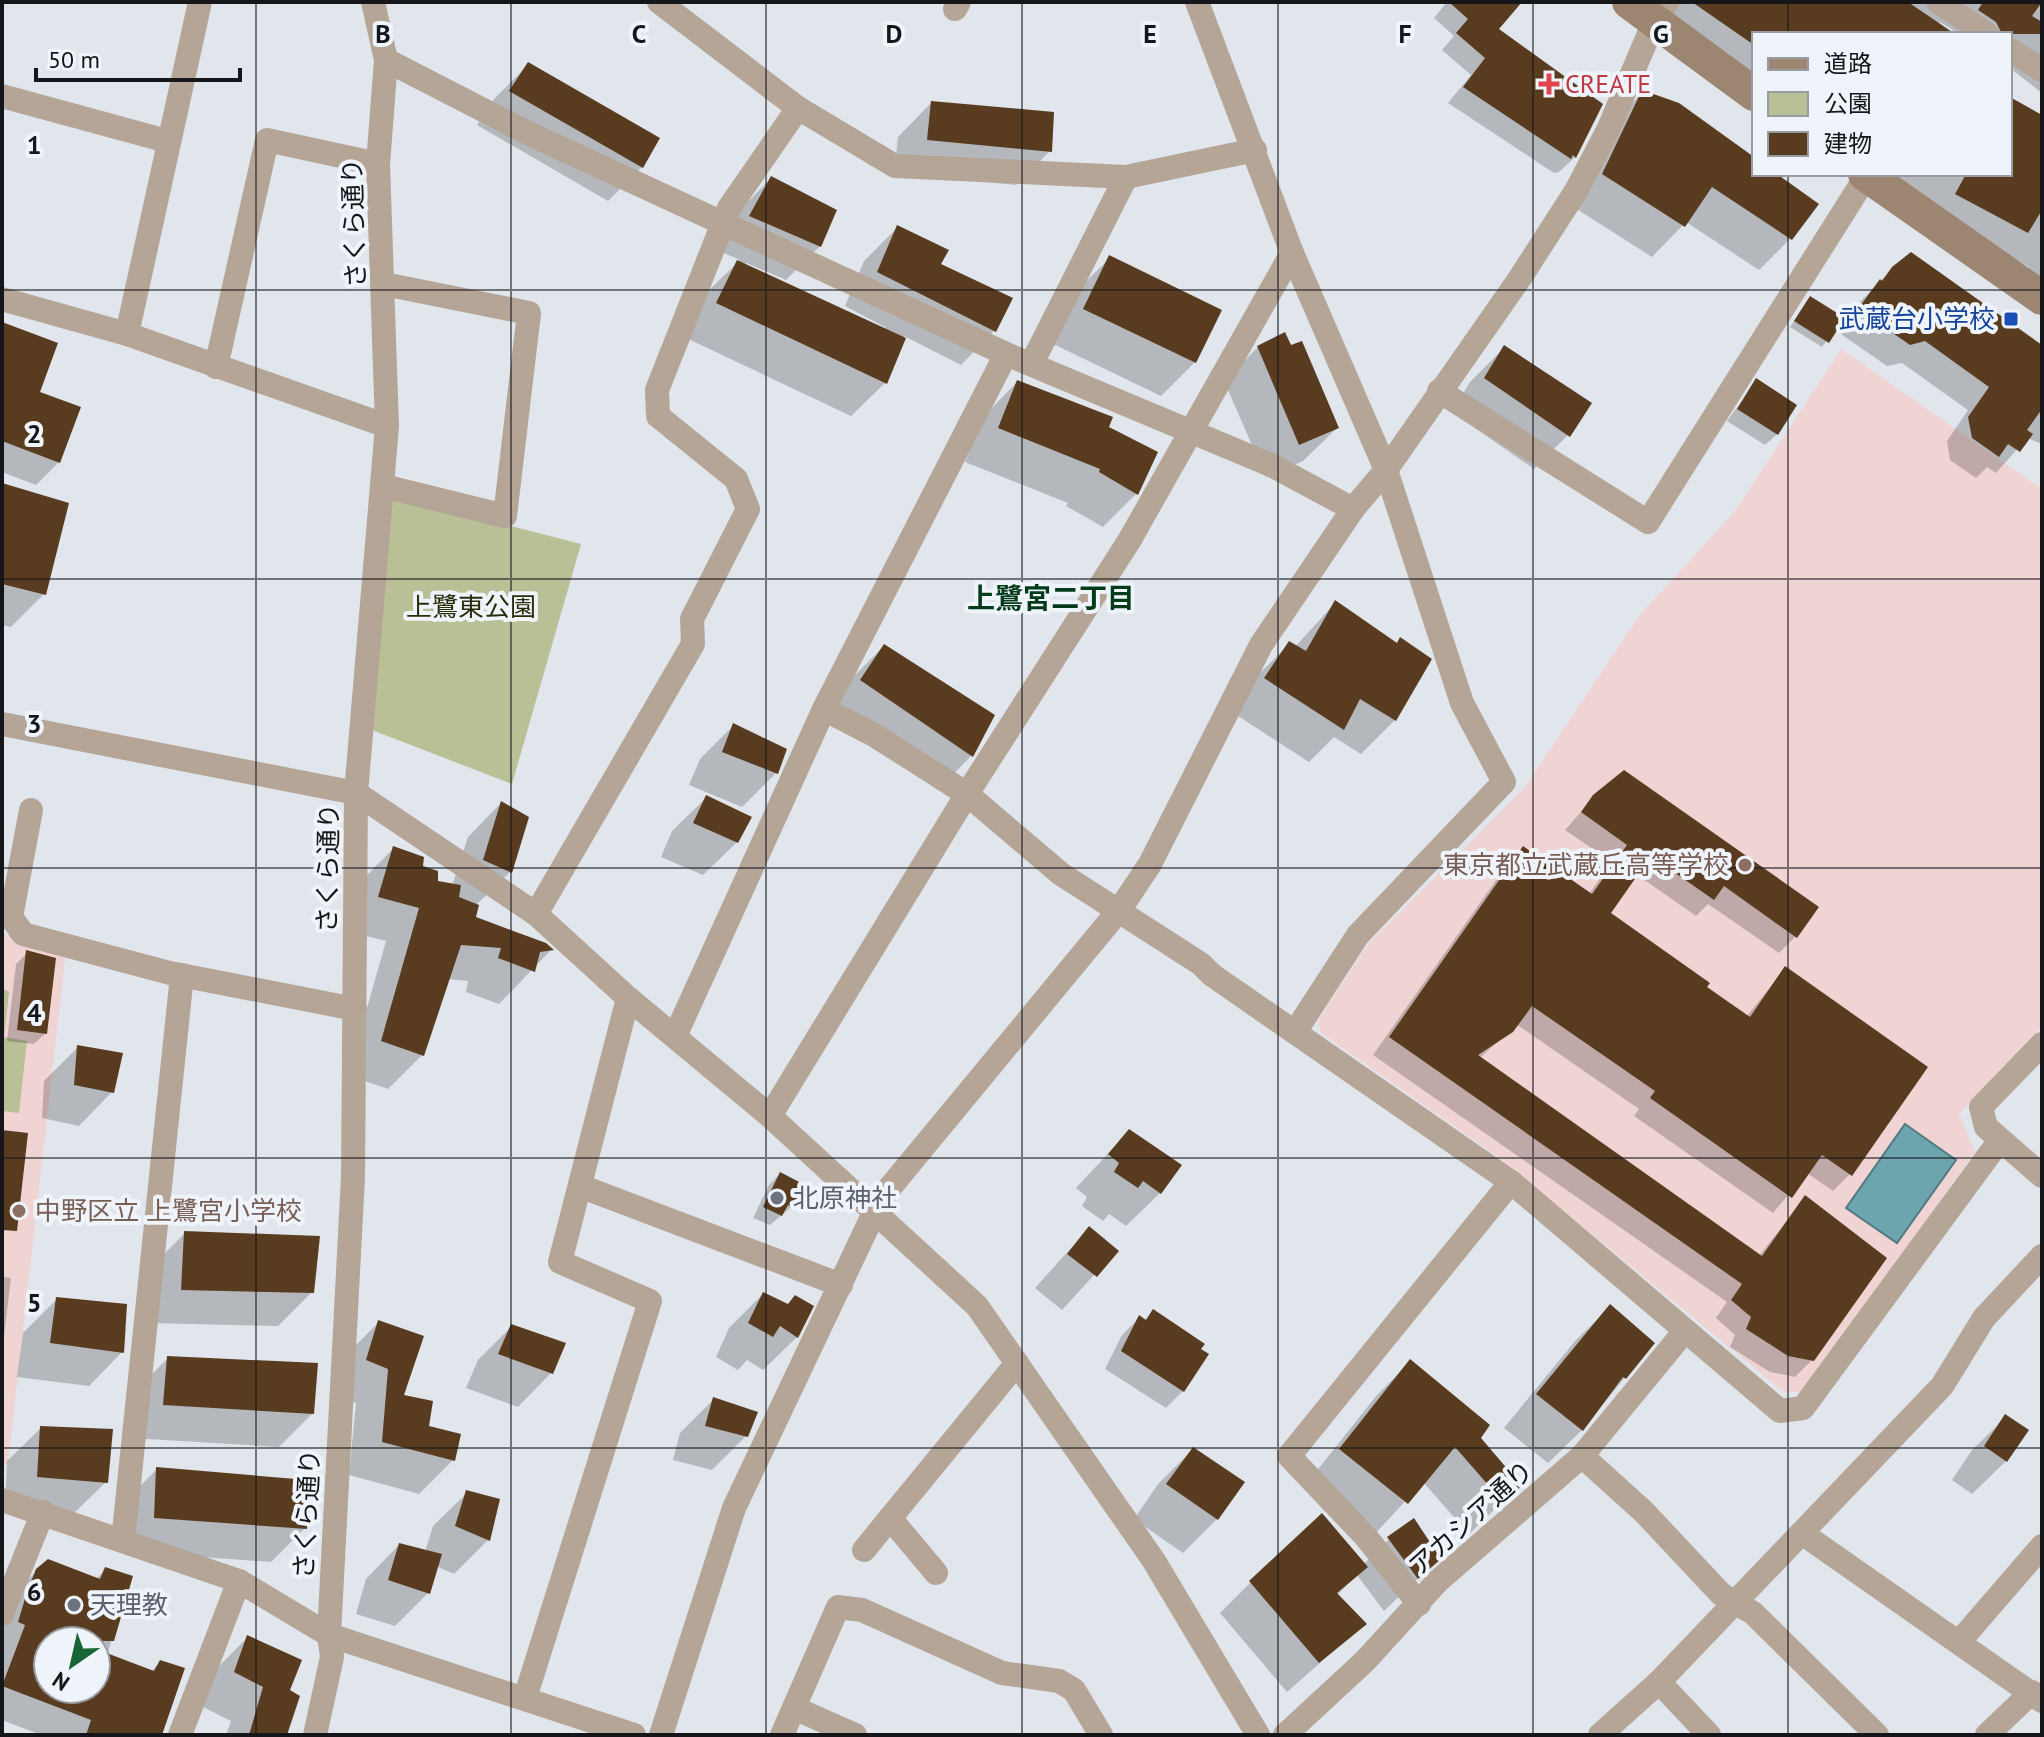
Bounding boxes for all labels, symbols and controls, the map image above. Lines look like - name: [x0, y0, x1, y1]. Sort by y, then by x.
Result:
- text: B: [375, 17, 391, 50]
- text: C: [632, 17, 646, 50]
- text: D: [886, 17, 902, 50]
- text: E: [1143, 17, 1157, 50]
- text: F: [1398, 17, 1412, 50]
- text: G: [1653, 17, 1669, 50]
- scale bar: [36, 32, 240, 82]
- legend: [1752, 32, 2012, 176]
- text: 50 m: [48, 44, 100, 75]
- text: 道路: [1824, 48, 1872, 79]
- place label: CREATE: [1565, 67, 1651, 100]
- marker: CREATE: [1540, 75, 1558, 93]
- text: 公園: [1824, 88, 1872, 119]
- text: 1: [27, 128, 41, 161]
- text: 建物: [1824, 128, 1872, 159]
- street label: さくら通り: [335, 157, 372, 289]
- place label: 武蔵台小学校: [1839, 302, 1995, 335]
- marker: 武蔵台小学校: [2002, 310, 2020, 328]
- text: 2: [27, 417, 41, 450]
- district label: 上鷺宮二丁目: [967, 579, 1135, 616]
- park label: 上鷺東公園: [406, 590, 536, 623]
- text: 3: [27, 707, 41, 740]
- street label: さくら通り: [310, 803, 345, 933]
- place label: 東京都立武蔵丘高等学校: [1443, 848, 1729, 881]
- marker: 東京都立武蔵丘高等学校: [1736, 856, 1754, 874]
- text: 4: [27, 996, 42, 1029]
- place label: 北原神社: [793, 1181, 897, 1214]
- marker: 北原神社: [768, 1189, 786, 1207]
- place label: 中野区立 上鷺宮小学校: [35, 1194, 302, 1227]
- marker: 中野区立 上鷺宮小学校: [10, 1202, 28, 1220]
- text: 5: [27, 1286, 41, 1319]
- street label: さくら通り: [287, 1448, 326, 1580]
- street label: アカシア通り: [1402, 1453, 1540, 1582]
- text: 6: [27, 1575, 41, 1608]
- place label: 天理教: [90, 1588, 168, 1621]
- marker: 天理教: [65, 1596, 83, 1614]
- north arrow: [32, 1625, 112, 1705]
- text: N: [47, 1666, 75, 1697]

